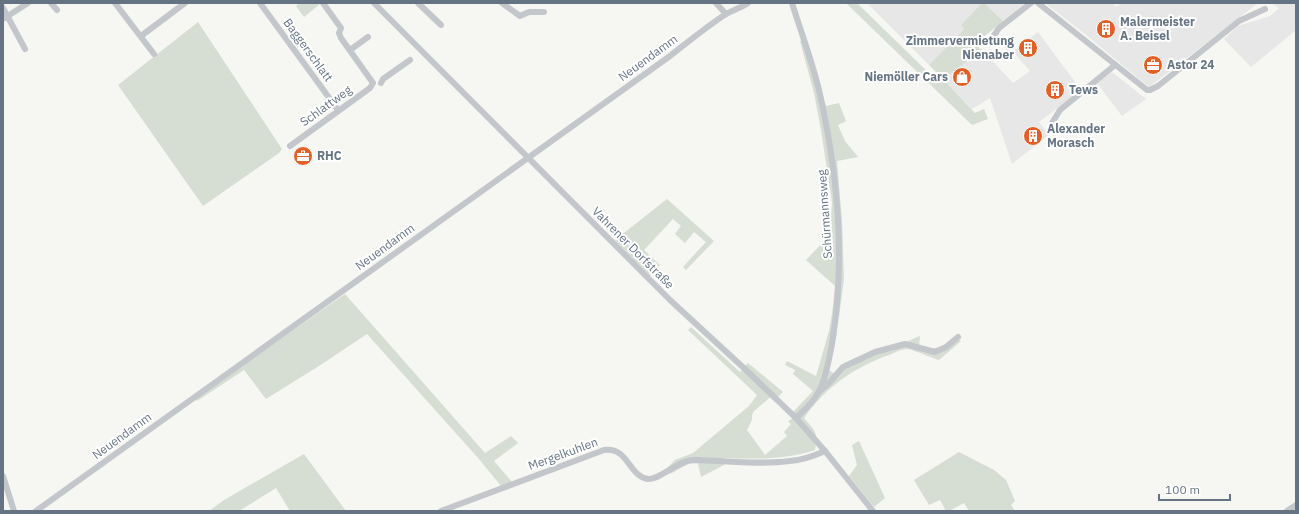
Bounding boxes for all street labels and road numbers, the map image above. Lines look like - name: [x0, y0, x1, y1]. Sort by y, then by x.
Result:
- street label: Baggerschlatt: [280, 15, 336, 84]
- street label: Neuendamm: [615, 31, 680, 84]
- street label: Schlattweg: [297, 82, 355, 129]
- street label: Schürmannsweg: [814, 168, 835, 259]
- street label: Vahrener Dorfstraße: [589, 203, 678, 292]
- street label: Neuendamm: [352, 220, 417, 273]
- street label: Neuendamm: [89, 409, 154, 462]
- street label: Mergelkuhlen: [526, 434, 600, 473]

